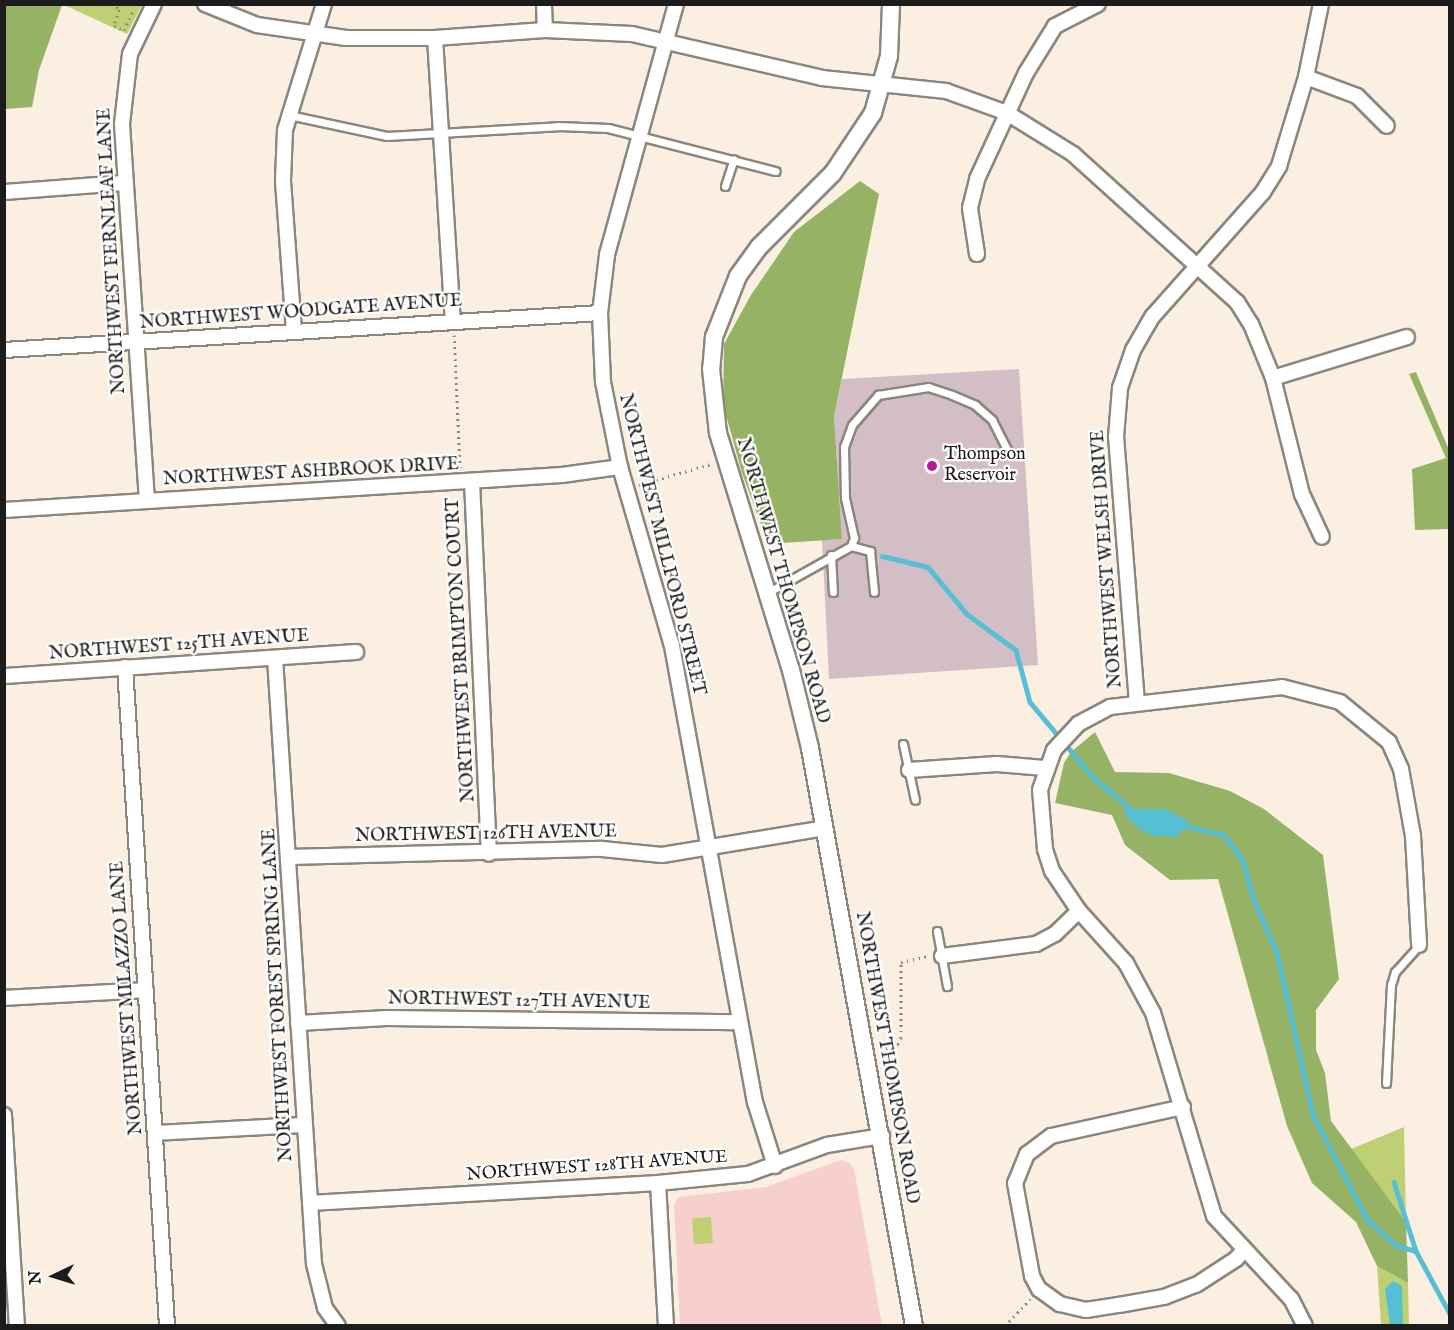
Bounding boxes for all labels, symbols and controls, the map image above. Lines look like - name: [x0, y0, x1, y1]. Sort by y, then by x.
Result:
- street label: NORTHWEST FERNLEAF LANE: [95, 107, 131, 395]
- street label: NORTHWEST WOODGATE AVENUE: [139, 291, 463, 335]
- street label: NORTHWEST MILLFORD STREET: [613, 392, 709, 698]
- street label: NORTHWEST WELSH DRIVE: [1088, 429, 1128, 689]
- street label: NORTHWEST THOMPSON ROAD: [731, 436, 833, 726]
- place label: Thompson Reservoir: [944, 445, 1026, 488]
- street label: NORTHWEST ASHBROOK DRIVE: [163, 454, 459, 492]
- marker: Thompson Reservoir: [925, 459, 939, 473]
- street label: NORTHWEST BRIMPTON COURT: [443, 497, 481, 803]
- street label: NORTHWEST 125TH AVENUE: [48, 626, 310, 666]
- street label: NORTHWEST 126TH AVENUE: [355, 822, 617, 848]
- street label: NORTHWEST FOREST SPRING LANE: [259, 828, 299, 1162]
- street label: NORTHWEST MILAZZO LANE: [108, 860, 148, 1136]
- street label: NORTHWEST THOMPSON ROAD: [850, 910, 922, 1206]
- street label: NORTHWEST 127TH AVENUE: [388, 989, 650, 1015]
- street label: NORTHWEST 128TH AVENUE: [466, 1147, 728, 1187]
- north arrow: [24, 1246, 84, 1306]
- text: N: [26, 1270, 47, 1285]

